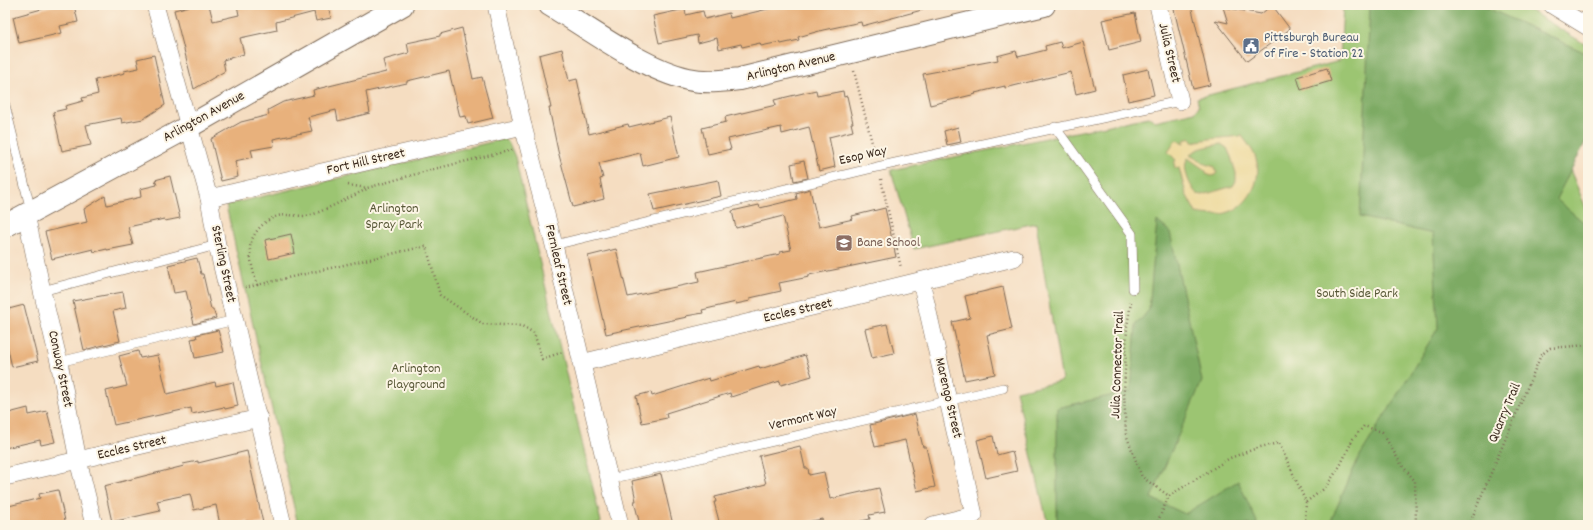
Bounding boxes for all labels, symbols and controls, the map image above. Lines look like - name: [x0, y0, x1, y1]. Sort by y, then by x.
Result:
- street label: Julia Street: [1152, 21, 1186, 85]
- place label: Pittsburgh Bureau of Fire - Station 22: [1264, 28, 1364, 64]
- public building icon: Pittsburgh Bureau of Fire - Station 22: [1241, 36, 1261, 56]
- street label: Arlington Avenue: [745, 47, 837, 87]
- street label: Arlington Avenue: [159, 86, 249, 148]
- street label: Esop Way: [837, 141, 889, 171]
- street label: Fort Hill Street: [325, 143, 407, 181]
- park label: Arlington Spray Park: [365, 199, 423, 235]
- street label: Fernleaf Street: [539, 223, 577, 307]
- street label: Sterling Street: [205, 224, 241, 304]
- school or university icon: Bane School: [834, 233, 854, 253]
- place label: Bane School: [857, 233, 921, 253]
- park label: South Side Park: [1316, 284, 1398, 304]
- street label: Eccles Street: [762, 293, 834, 329]
- street label: Julia Connector Trail: [1106, 310, 1130, 419]
- street label: Conway Street: [42, 329, 78, 409]
- street label: Marengo Street: [929, 356, 967, 440]
- park label: Arlington Playground: [387, 359, 445, 395]
- street label: Quarry Trail: [1483, 379, 1527, 446]
- street label: Vermont Way: [767, 401, 839, 437]
- street label: Eccles Street: [96, 430, 168, 466]

